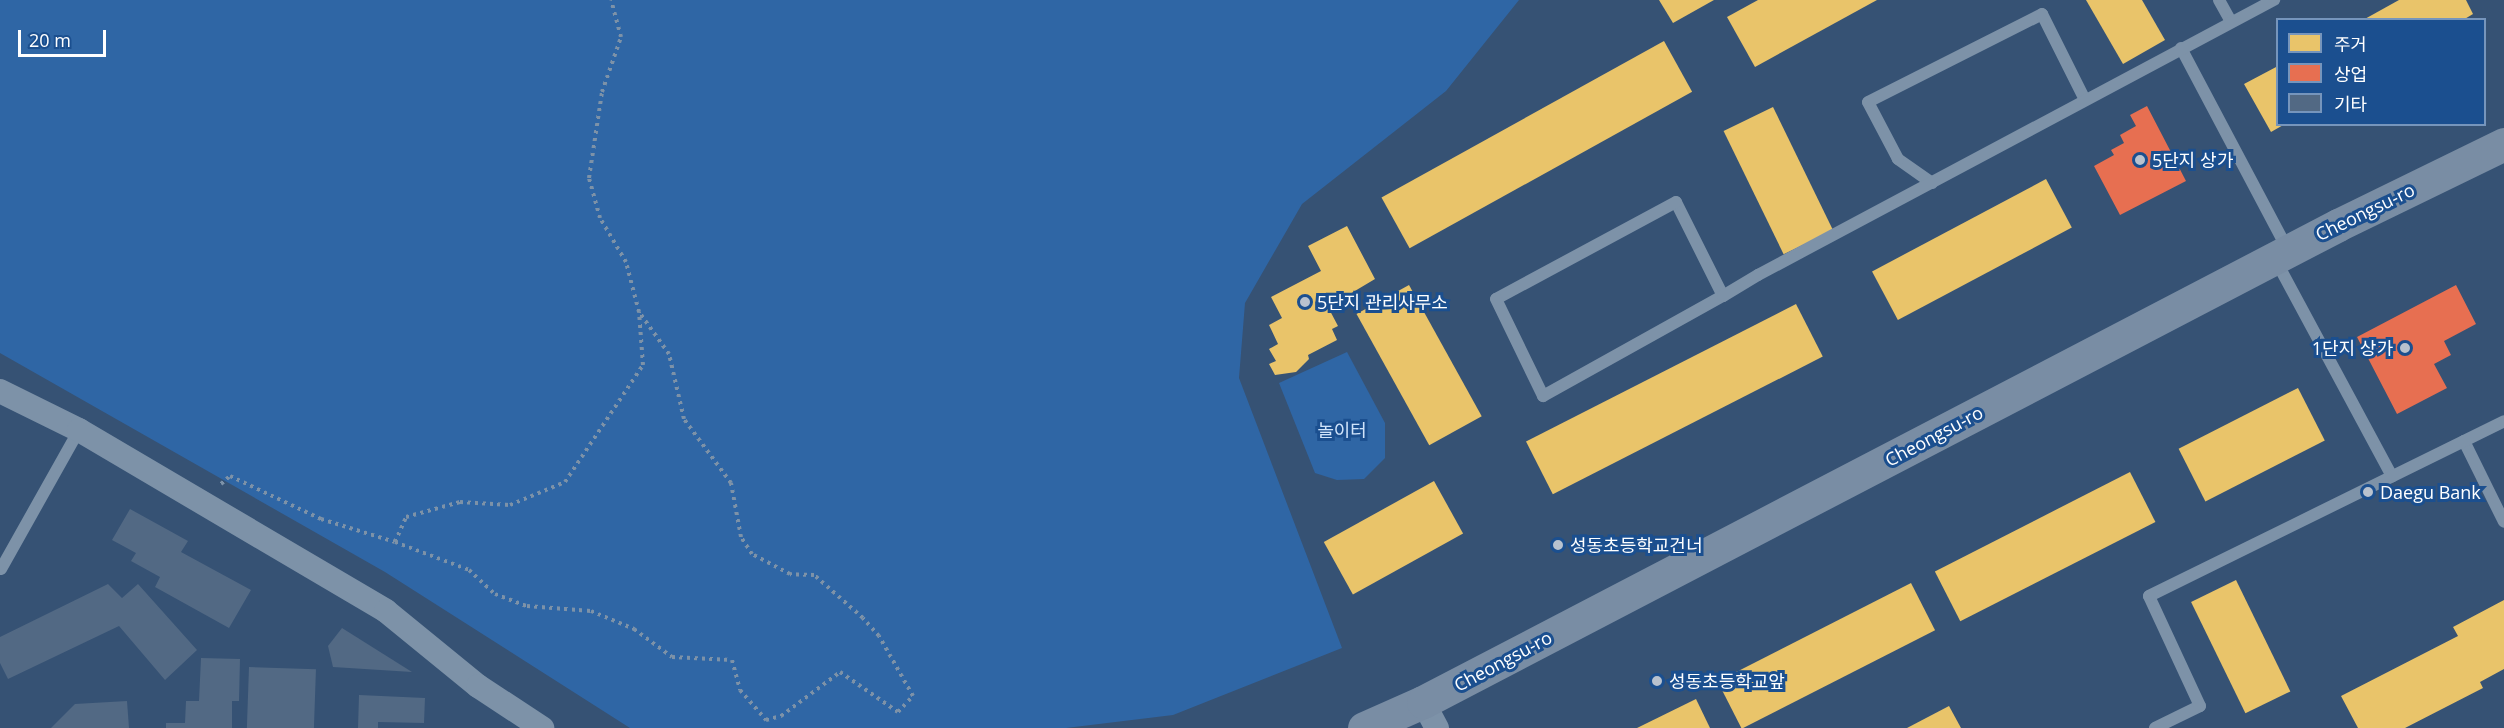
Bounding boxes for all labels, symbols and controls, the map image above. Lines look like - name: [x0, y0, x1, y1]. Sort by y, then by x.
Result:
- scale bar: [21, 18, 110, 56]
- legend: [2276, 18, 2486, 126]
- text: 20 m: [29, 28, 71, 52]
- text: 주거: [2334, 32, 2367, 56]
- text: 상업: [2334, 62, 2367, 86]
- text: 기타: [2334, 92, 2367, 116]
- place label: 5단지 상가: [2152, 149, 2233, 171]
- marker: 5단지 상가: [2133, 153, 2147, 167]
- street label: Cheongsu-ro: [2312, 179, 2418, 245]
- place label: 5단지 관리사무소: [1317, 291, 1448, 313]
- marker: 5단지 관리사무소: [1298, 295, 1312, 309]
- place label: 1단지 상가: [2312, 337, 2393, 359]
- marker: 1단지 상가: [2398, 341, 2412, 355]
- street label: Cheongsu-ro: [1881, 401, 1987, 471]
- park label: 놀이터: [1317, 419, 1367, 441]
- place label: Daegu Bank: [2380, 481, 2481, 503]
- marker: Daegu Bank: [2361, 485, 2375, 499]
- place label: 성동초등학교건너: [1570, 534, 1702, 556]
- marker: 성동초등학교건너: [1551, 538, 1565, 552]
- street label: Cheongsu-ro: [1450, 626, 1556, 696]
- place label: 성동초등학교앞: [1669, 670, 1785, 692]
- marker: 성동초등학교앞: [1650, 674, 1664, 688]

